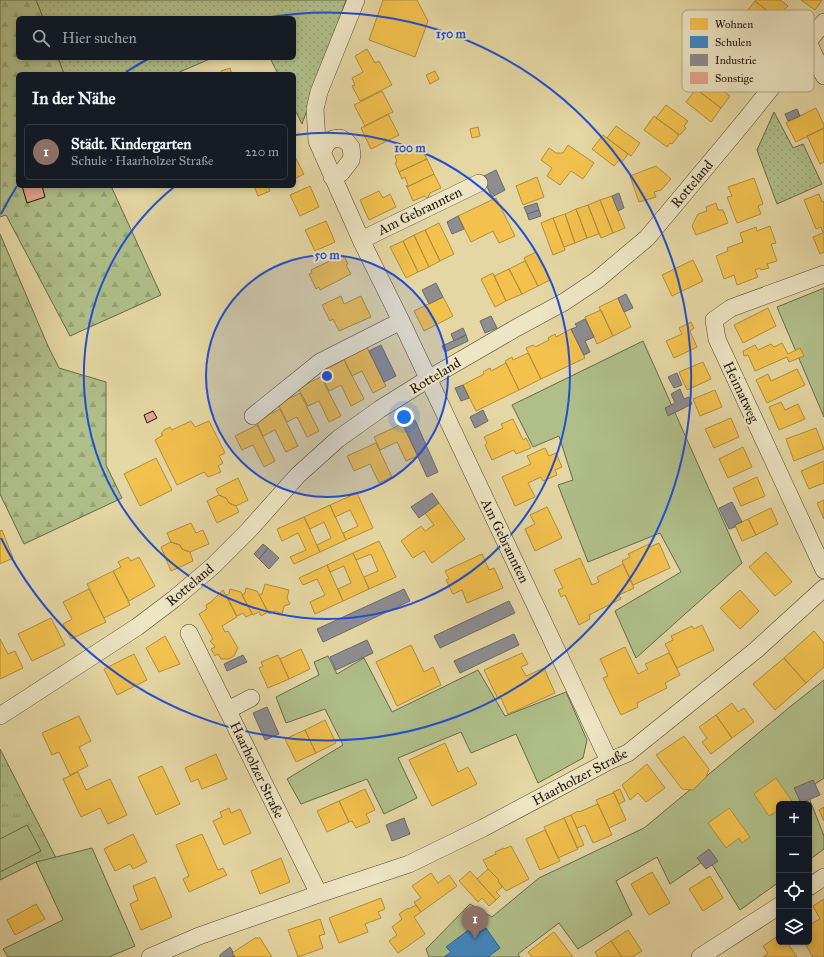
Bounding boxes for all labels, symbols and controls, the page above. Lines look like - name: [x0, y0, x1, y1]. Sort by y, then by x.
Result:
- legend: [682, 10, 814, 92]
- search box: [16, 16, 296, 60]
- text: Wohnen: [715, 18, 753, 31]
- icon: search: [30, 27, 52, 49]
- text: 150 m: [436, 27, 467, 41]
- text: Hier suchen: [62, 29, 137, 47]
- text: Schulen: [715, 36, 751, 49]
- text: Industrie: [715, 54, 757, 67]
- text: Sonstige: [715, 72, 754, 85]
- text: In der Nähe: [32, 88, 116, 109]
- text: Städt. Kindergarten: [71, 135, 191, 153]
- text: 100 m: [394, 141, 427, 155]
- text: 1: [43, 144, 49, 160]
- text: 220 m: [245, 144, 279, 160]
- text: Schule · Haarholzer Straße: [71, 153, 213, 169]
- street label: Rotteland: [667, 157, 717, 211]
- street label: Am Gebrannten: [374, 183, 465, 239]
- text: 50 m: [314, 248, 341, 262]
- street label: Rotteland: [406, 354, 464, 398]
- street label: Heimatweg: [719, 359, 763, 426]
- centre of rings: [320, 369, 334, 383]
- your location: [394, 407, 414, 427]
- street label: Am Gebrannten: [477, 495, 533, 586]
- street label: Rotteland: [163, 560, 217, 610]
- street label: Haarholzer Straße: [226, 719, 288, 821]
- street label: Haarholzer Straße: [529, 745, 631, 809]
- map controls: [776, 801, 812, 945]
- button: +: [776, 801, 812, 837]
- button: −: [776, 837, 812, 873]
- button: locate: [776, 873, 812, 909]
- pin: 1: [462, 906, 488, 939]
- button: layers: [776, 909, 812, 945]

